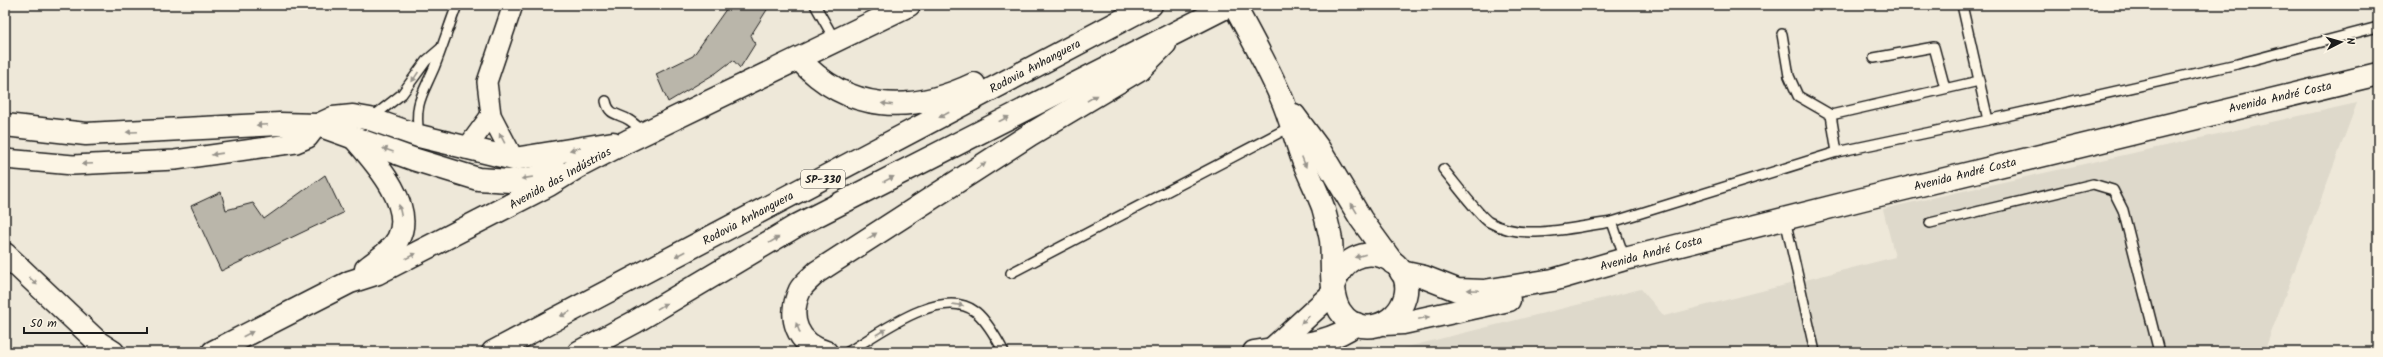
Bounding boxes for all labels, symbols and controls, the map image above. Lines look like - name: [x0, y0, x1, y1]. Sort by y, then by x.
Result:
- north arrow: [2321, 22, 2361, 62]
- street label: Rodovia Anhanguera: [986, 34, 1085, 99]
- text: N: [2341, 37, 2359, 46]
- one-way arrow: [411, 72, 419, 82]
- street label: Avenida André Costa: [2227, 76, 2334, 119]
- one-way arrow: [1087, 94, 1097, 102]
- one-way arrow: [881, 101, 893, 107]
- one-way arrow: [938, 111, 949, 118]
- one-way arrow: [999, 116, 1010, 123]
- one-way arrow: [255, 122, 268, 128]
- one-way arrow: [126, 129, 138, 136]
- one-way arrow: [499, 132, 505, 143]
- street label: Avenida das Indústrias: [506, 142, 615, 214]
- one-way arrow: [381, 146, 393, 152]
- one-way arrow: [569, 146, 582, 152]
- one-way arrow: [211, 151, 223, 157]
- street label: Avenida André Costa: [1912, 152, 2019, 196]
- one-way arrow: [1301, 156, 1307, 168]
- one-way arrow: [80, 161, 93, 167]
- one-way arrow: [976, 162, 986, 170]
- road number: SP-330: [801, 170, 845, 188]
- one-way arrow: [521, 176, 533, 182]
- one-way arrow: [883, 176, 895, 182]
- street label: Rodovia Anhanguera: [699, 186, 798, 251]
- one-way arrow: [1351, 202, 1358, 214]
- one-way arrow: [396, 203, 402, 216]
- street label: Avenida André Costa: [1598, 231, 1705, 276]
- one-way arrow: [866, 232, 877, 240]
- one-way arrow: [768, 236, 780, 243]
- one-way arrow: [674, 251, 686, 257]
- one-way arrow: [406, 252, 417, 259]
- one-way arrow: [1354, 253, 1366, 259]
- one-way arrow: [28, 276, 38, 286]
- one-way arrow: [1466, 287, 1479, 293]
- one-way arrow: [657, 302, 667, 310]
- one-way arrow: [952, 302, 964, 308]
- scale bar: [24, 309, 147, 335]
- one-way arrow: [559, 311, 571, 318]
- text: 50 m: [30, 314, 57, 333]
- one-way arrow: [1300, 315, 1310, 325]
- one-way arrow: [1417, 315, 1430, 321]
- one-way arrow: [794, 322, 800, 334]
- one-way arrow: [875, 329, 887, 336]
- one-way arrow: [242, 331, 253, 337]

